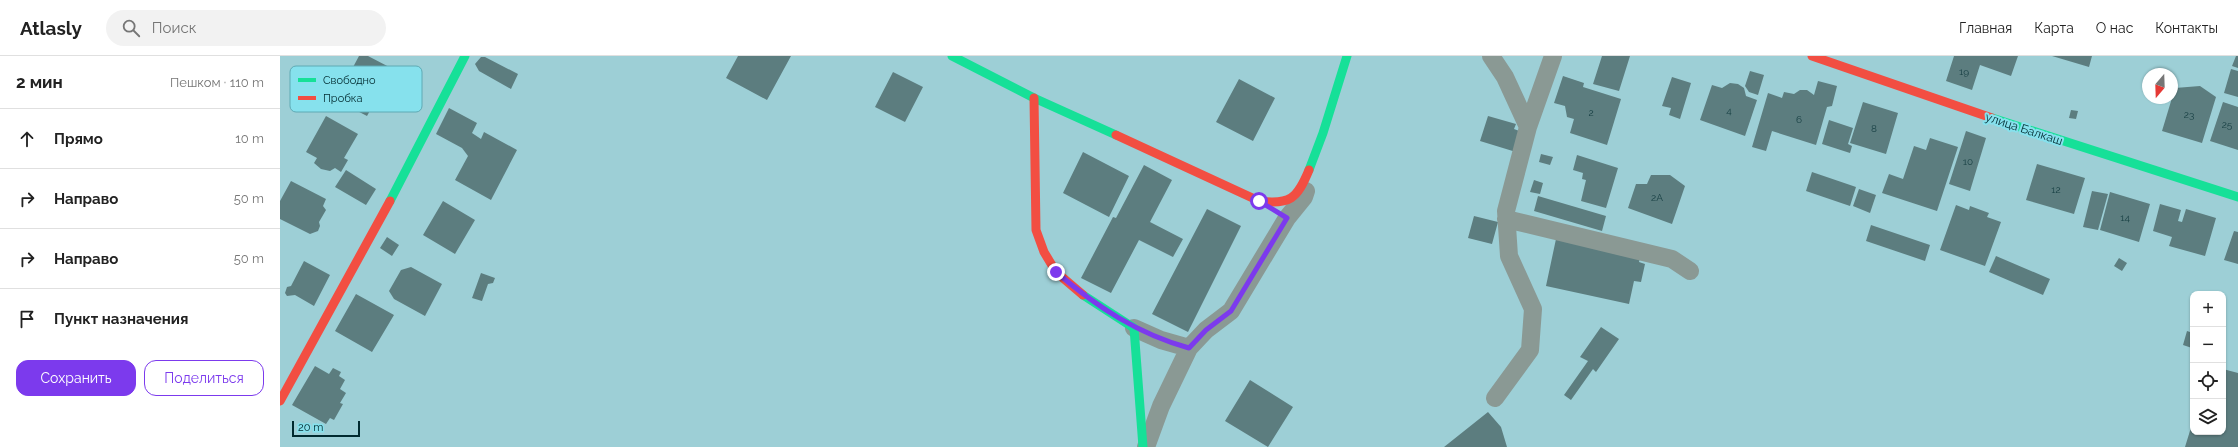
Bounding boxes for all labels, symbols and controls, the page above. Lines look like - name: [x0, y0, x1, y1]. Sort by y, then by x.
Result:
- search box: [106, 10, 386, 46]
- text: Atlasly: [20, 17, 82, 39]
- icon: search: [120, 17, 142, 39]
- text: Поиск: [152, 19, 196, 37]
- text: Главная: [1959, 20, 2012, 36]
- text: Карта: [2034, 20, 2074, 36]
- text: О нас: [2096, 20, 2133, 36]
- text: Контакты: [2155, 20, 2218, 36]
- legend: [290, 66, 422, 112]
- house number: 19: [1959, 66, 1969, 77]
- north arrow: [2142, 68, 2178, 104]
- text: 2 мин: [16, 72, 63, 92]
- text: Свободно: [323, 74, 376, 87]
- text: Пешком · 110 m: [170, 75, 264, 90]
- text: Пробка: [323, 92, 363, 105]
- house number: 4: [1726, 105, 1732, 116]
- house number: 2: [1588, 107, 1594, 118]
- house number: 23: [2184, 109, 2194, 120]
- street label: улица Балкаш: [1984, 110, 2064, 148]
- house number: 6: [1796, 114, 1802, 125]
- house number: 25: [2222, 119, 2233, 130]
- house number: 8: [1871, 123, 1877, 134]
- icon: ahead: [16, 128, 38, 150]
- text: Прямо: [54, 130, 103, 148]
- text: 10 m: [235, 131, 264, 146]
- house number: 10: [1963, 156, 1973, 167]
- house number: 12: [2051, 184, 2061, 195]
- icon: right: [16, 188, 38, 210]
- text: Направо: [54, 190, 118, 208]
- text: 50 m: [234, 191, 264, 206]
- route start: [1250, 192, 1268, 210]
- house number: 2А: [1651, 192, 1663, 203]
- house number: 14: [2120, 212, 2130, 223]
- icon: right: [16, 248, 38, 270]
- text: Направо: [54, 250, 118, 268]
- text: 50 m: [234, 251, 264, 266]
- route end: [1047, 263, 1065, 281]
- map controls: [2190, 291, 2226, 435]
- button: +: [2190, 291, 2226, 327]
- icon: arrive: [16, 308, 38, 330]
- text: Пункт назначения: [54, 310, 188, 328]
- button: −: [2190, 327, 2226, 363]
- button: Сохранить: [16, 360, 136, 396]
- button: Поделиться: [144, 360, 264, 396]
- button: locate: [2190, 363, 2226, 399]
- button: layers: [2190, 399, 2226, 435]
- scale bar: [292, 419, 360, 438]
- text: 20 m: [298, 421, 323, 434]

